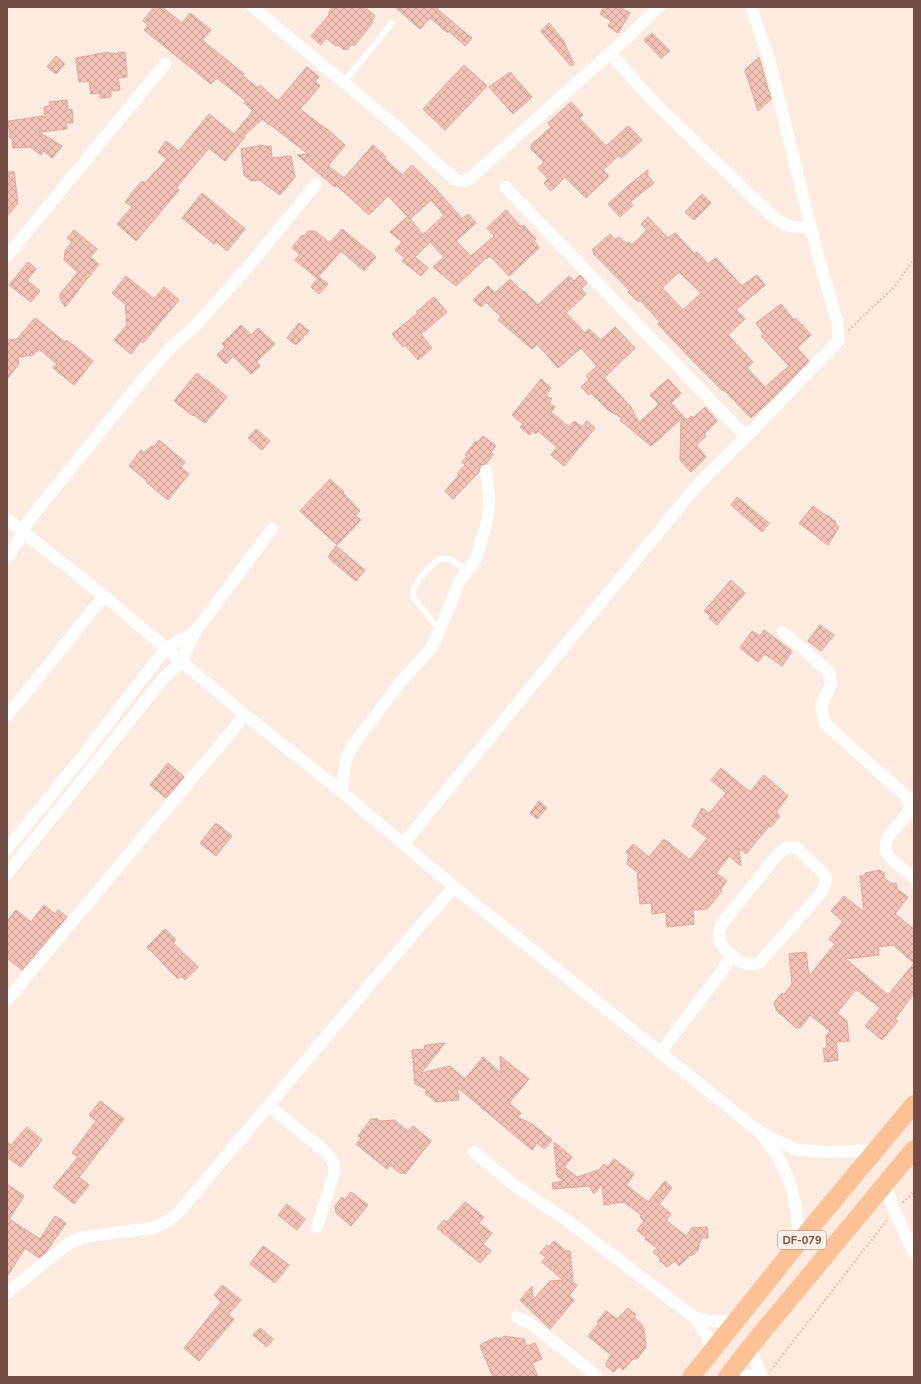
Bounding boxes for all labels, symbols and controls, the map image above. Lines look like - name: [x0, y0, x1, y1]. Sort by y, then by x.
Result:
- road number: DF-079: [778, 1231, 826, 1249]

